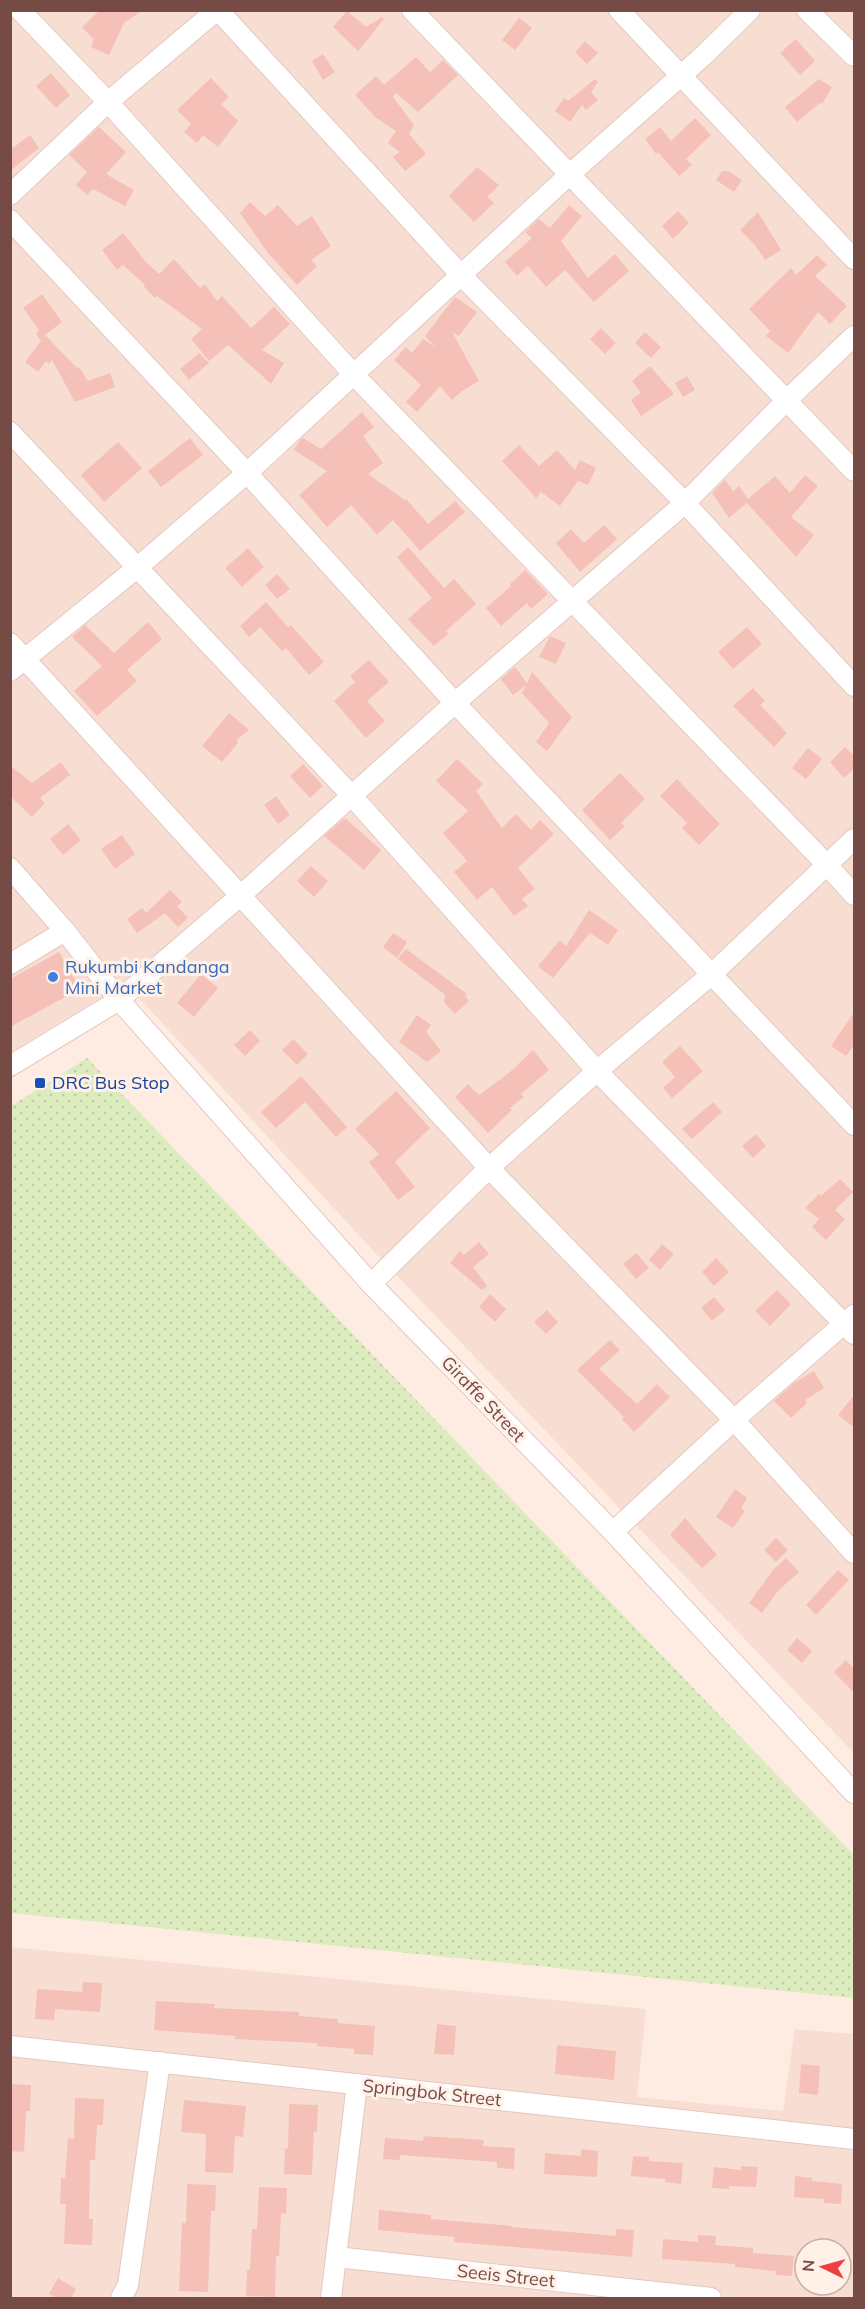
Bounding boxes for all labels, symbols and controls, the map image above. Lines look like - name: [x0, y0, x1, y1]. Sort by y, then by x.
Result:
- place label: Rukumbi Kandanga Mini Market: [65, 955, 230, 999]
- marker: Rukumbi Kandanga Mini Market: [46, 970, 60, 984]
- place label: DRC Bus Stop: [52, 1071, 170, 1094]
- marker: DRC Bus Stop: [33, 1076, 47, 1090]
- street label: Giraffe Street: [437, 1351, 530, 1446]
- street label: Springbok Street: [362, 2074, 502, 2111]
- north arrow: [793, 2237, 853, 2297]
- street label: Seeis Street: [456, 2259, 556, 2292]
- text: N: [798, 2259, 819, 2273]

